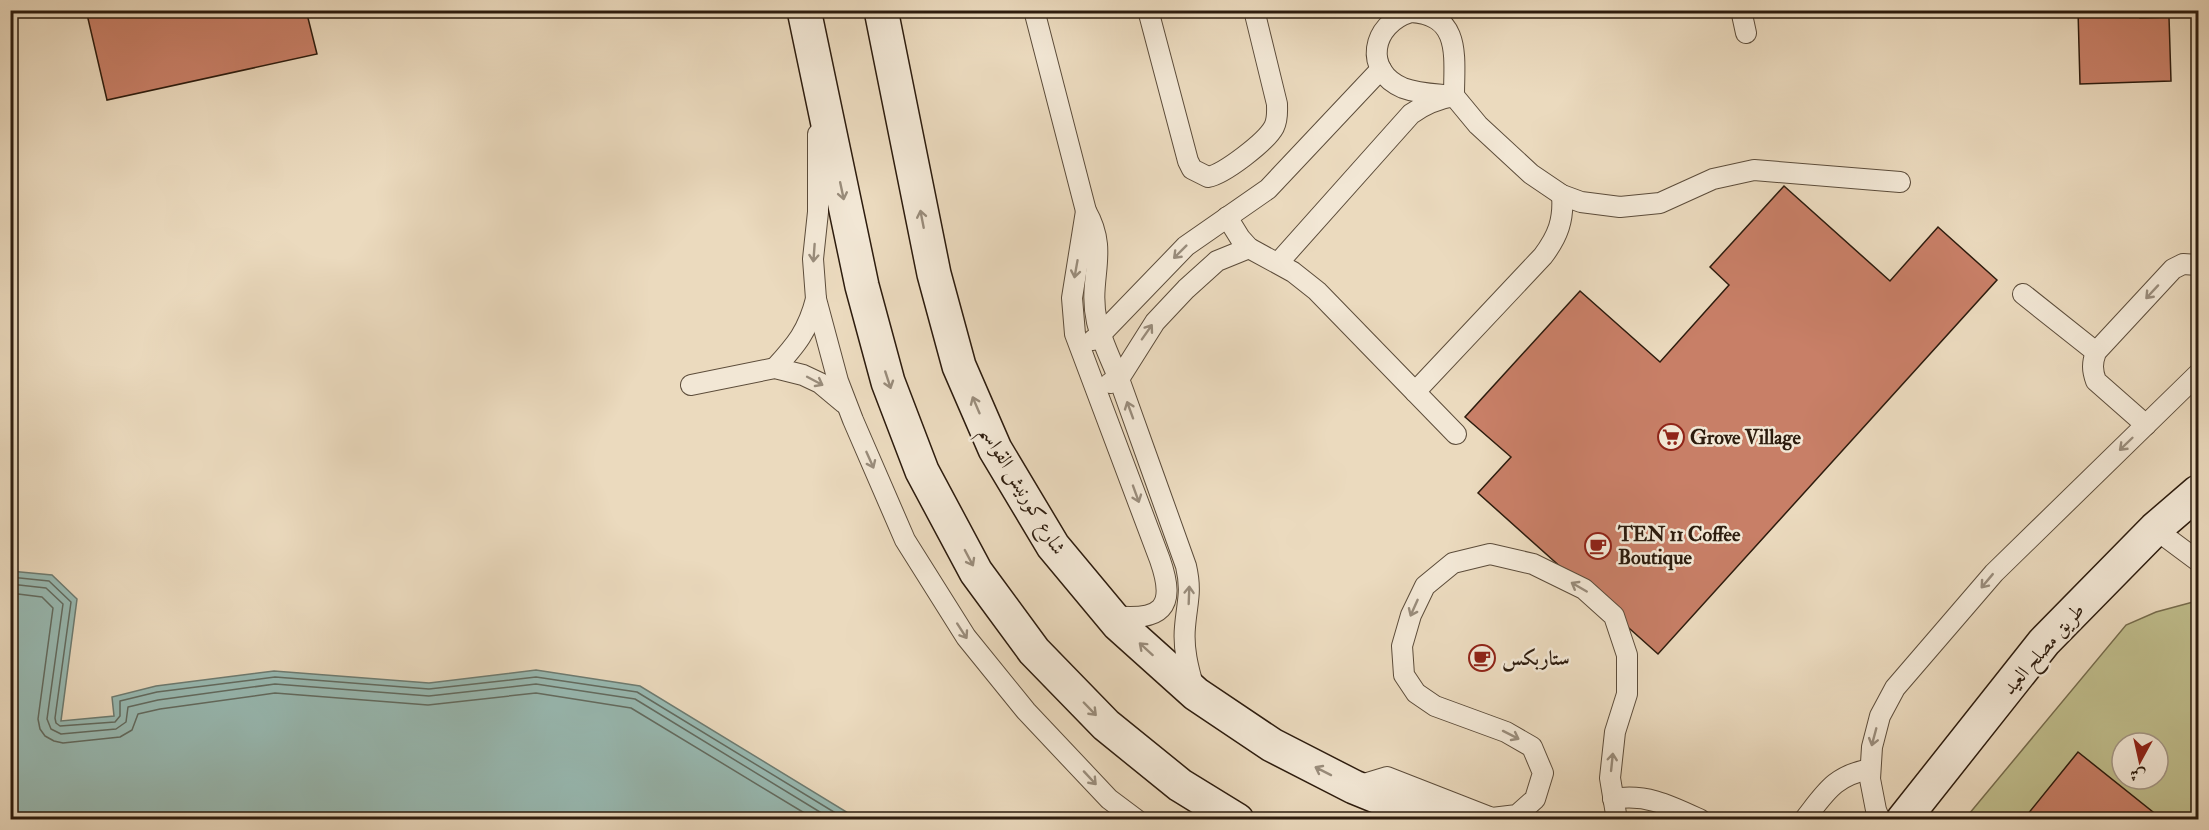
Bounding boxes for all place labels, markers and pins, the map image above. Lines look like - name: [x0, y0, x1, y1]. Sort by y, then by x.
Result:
- supermarket icon: Grove Village: [1656, 422, 1686, 452]
- place label: Grove Village: [1690, 425, 1801, 451]
- place label: TEN 11 Coffee Boutique: [1617, 522, 1741, 571]
- cafe icon: TEN 11 Coffee Boutique: [1583, 531, 1613, 561]
- cafe icon: ستاربكس: [1467, 643, 1497, 673]
- place label: ستاربكس: [1502, 646, 1570, 672]

